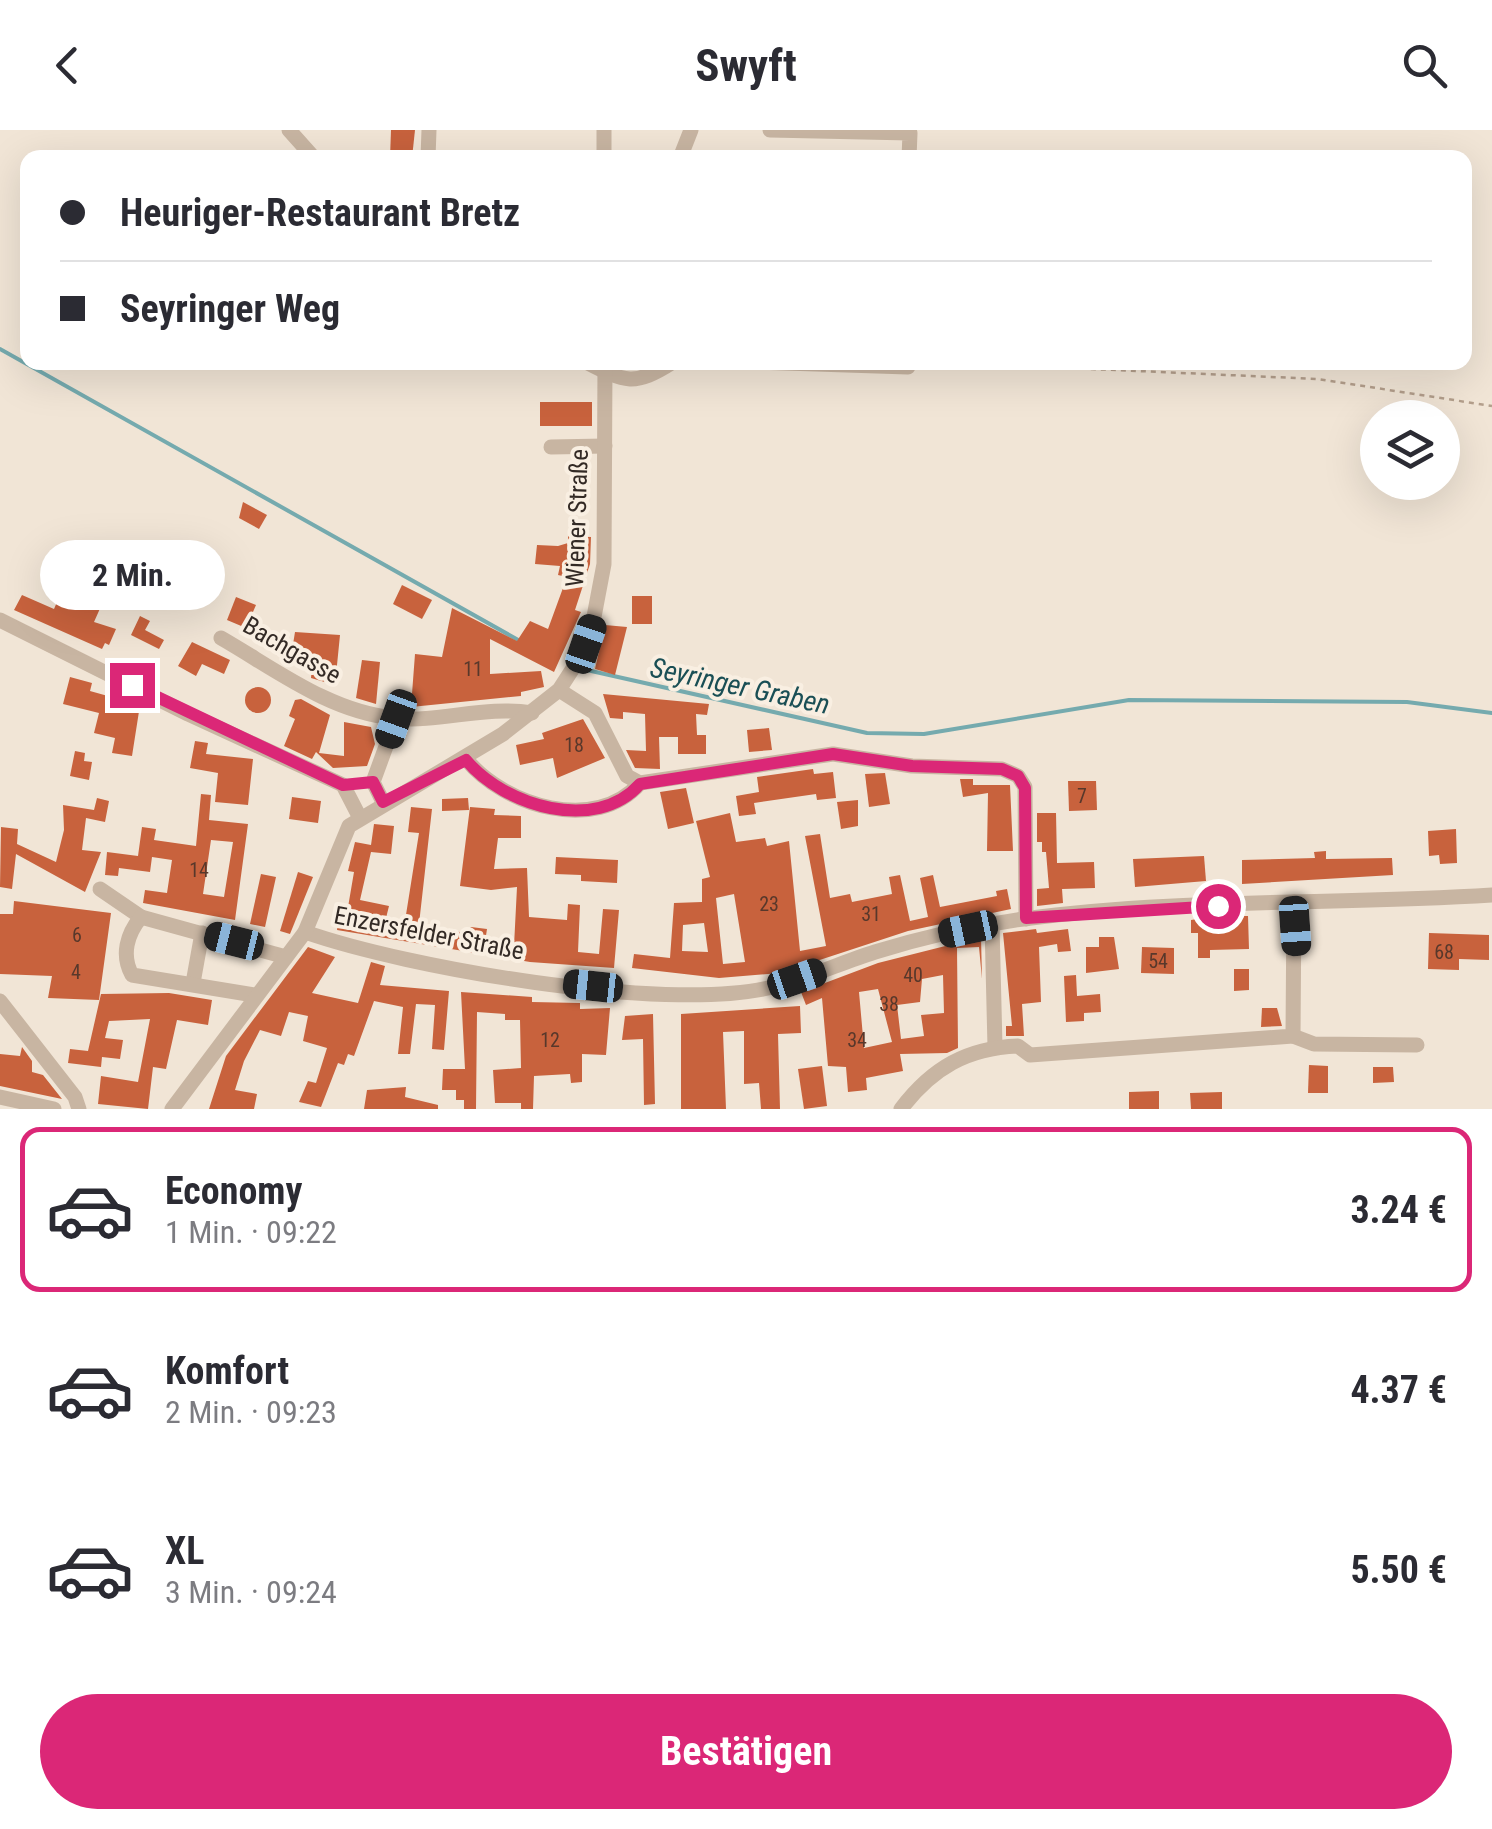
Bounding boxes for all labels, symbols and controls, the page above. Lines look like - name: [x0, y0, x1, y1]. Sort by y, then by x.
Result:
- icon: back: [40, 38, 95, 93]
- icon: search: [1397, 38, 1452, 93]
- text: Swyft: [695, 39, 797, 92]
- text: Heuriger-Restaurant Bretz: [120, 191, 520, 235]
- text: Seyringer Weg: [120, 287, 340, 331]
- map controls: [1360, 400, 1460, 500]
- button: layers: [1360, 400, 1460, 500]
- street label: Wiener Straße: [560, 449, 594, 587]
- callout: 2 Min.: [39, 540, 224, 610]
- text: 2 Min.: [92, 556, 173, 594]
- street label: Bachgasse: [238, 610, 346, 690]
- car: [562, 611, 610, 677]
- water label: Seyringer Graben: [647, 651, 833, 721]
- house number: 11: [463, 657, 483, 681]
- route end: [110, 663, 155, 708]
- car: [372, 686, 420, 752]
- house number: 18: [564, 733, 584, 757]
- house number: 7: [1077, 784, 1087, 808]
- house number: 14: [189, 858, 209, 882]
- route start: [1196, 884, 1241, 929]
- house number: 23: [759, 892, 779, 916]
- car: [1278, 895, 1312, 957]
- street label: Enzersfelder Straße: [332, 900, 526, 966]
- house number: 31: [861, 902, 881, 926]
- car: [936, 908, 1000, 950]
- car: [201, 919, 267, 963]
- house number: 6: [72, 923, 82, 947]
- house number: 68: [1434, 940, 1454, 964]
- house number: 54: [1148, 949, 1168, 973]
- car: [764, 955, 830, 1003]
- house number: 4: [71, 960, 81, 984]
- house number: 40: [903, 963, 923, 987]
- car: [562, 968, 624, 1004]
- house number: 38: [879, 992, 899, 1016]
- house number: 12: [540, 1028, 560, 1052]
- house number: 34: [847, 1028, 867, 1052]
- icon: car: [45, 1165, 135, 1255]
- text: Economy: [165, 1169, 302, 1213]
- text: 3.24 €: [1350, 1188, 1447, 1232]
- text: 1 Min. · 09:22: [165, 1213, 337, 1251]
- icon: car: [45, 1345, 135, 1435]
- text: Komfort: [165, 1349, 289, 1393]
- text: 4.37 €: [1350, 1368, 1447, 1412]
- text: 2 Min. · 09:23: [165, 1393, 337, 1431]
- icon: car: [45, 1525, 135, 1615]
- text: XL: [165, 1529, 204, 1573]
- text: 5.50 €: [1350, 1548, 1447, 1592]
- text: 3 Min. · 09:24: [165, 1573, 337, 1611]
- button: Bestätigen: [40, 1694, 1452, 1809]

